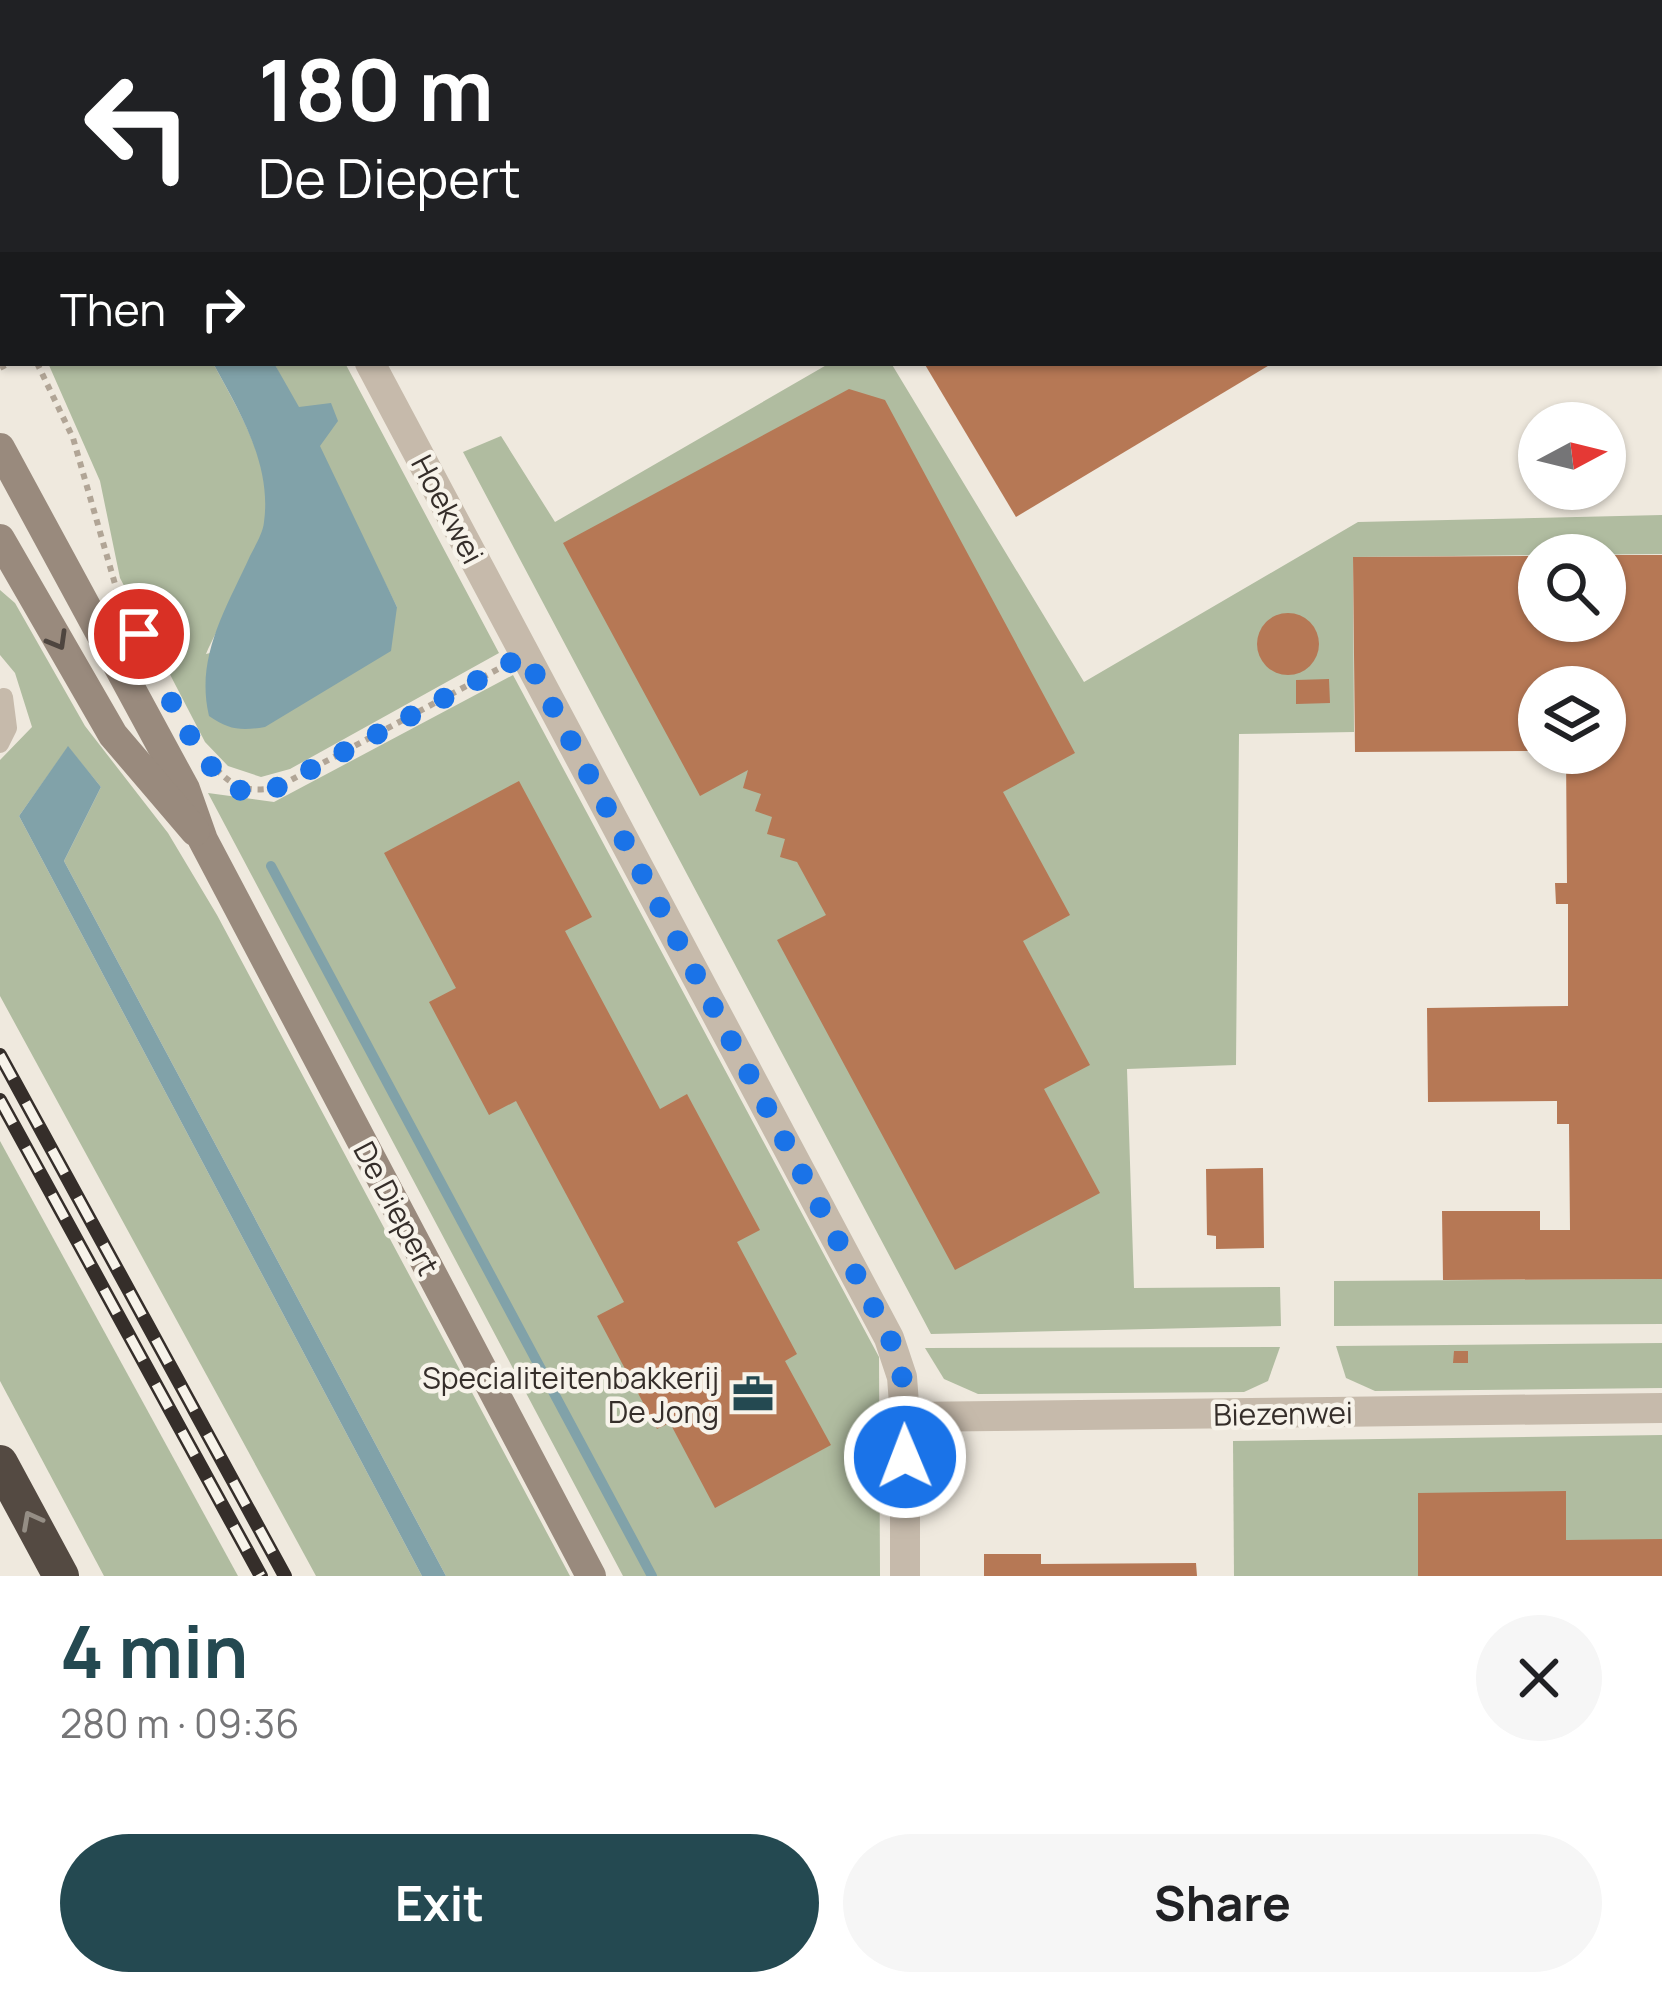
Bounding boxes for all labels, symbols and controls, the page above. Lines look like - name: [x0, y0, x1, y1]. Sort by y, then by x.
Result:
- text: 180 m: [258, 31, 494, 146]
- icon: left: [60, 48, 216, 204]
- text: De Diepert: [258, 140, 521, 214]
- icon: right: [190, 276, 256, 342]
- text: Then: [60, 278, 166, 340]
- north arrow: [1518, 402, 1626, 510]
- map controls: [1518, 402, 1626, 774]
- street label: Hoekwei: [402, 447, 494, 571]
- button: search: [1518, 534, 1626, 642]
- pin: [88, 583, 190, 685]
- icon: arrive: [106, 601, 172, 667]
- one-way arrow: [43, 628, 66, 650]
- button: layers: [1518, 666, 1626, 774]
- street label: De Diepert: [345, 1134, 449, 1282]
- place label: Specialiteitenbakkerij De Jong: [422, 1357, 719, 1432]
- office icon: Specialiteitenbakkerij De Jong: [730, 1371, 776, 1417]
- street label: Biezenwei: [1213, 1391, 1353, 1435]
- position arrow: [842, 1394, 968, 1520]
- one-way arrow: [22, 1511, 45, 1532]
- text: 4 min: [60, 1601, 248, 1700]
- button: close: [1476, 1615, 1602, 1741]
- text: 280 m · 09:36: [60, 1696, 299, 1750]
- button: Exit: [60, 1834, 819, 1972]
- button: Share: [843, 1834, 1602, 1972]

